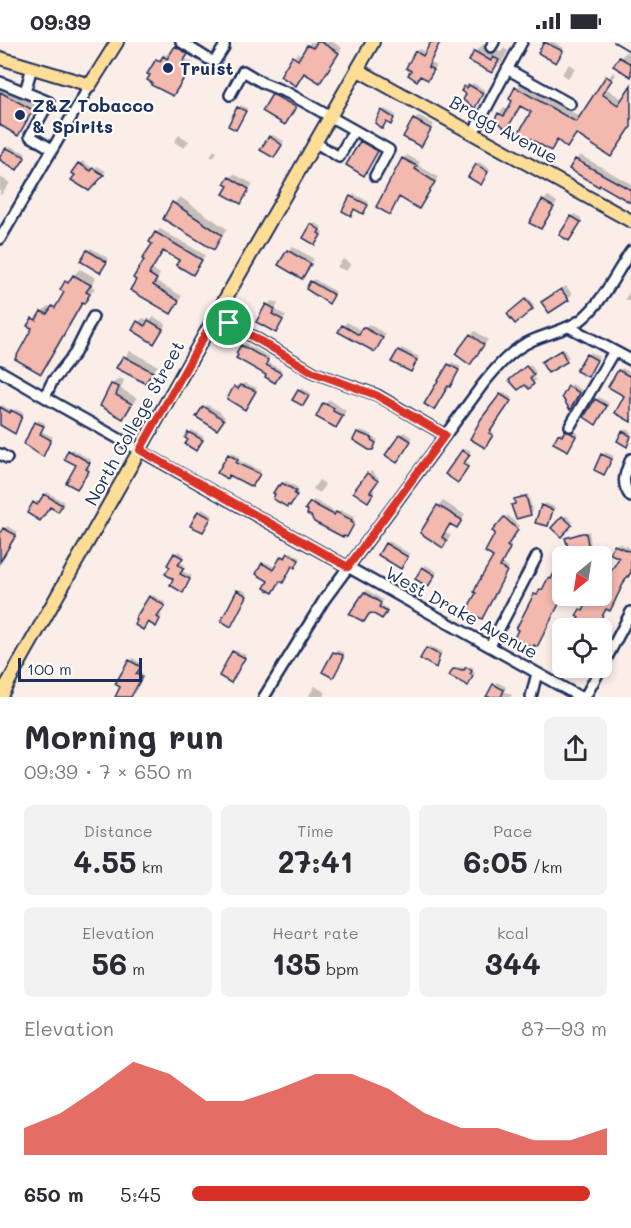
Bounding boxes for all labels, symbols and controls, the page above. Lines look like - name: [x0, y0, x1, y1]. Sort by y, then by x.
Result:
- text: 09:39: [30, 7, 91, 36]
- place label: Truist: [180, 56, 233, 80]
- marker: Truist: [161, 61, 175, 75]
- street label: Bragg Avenue: [446, 89, 562, 169]
- place label: Z&Z Tobacco & Spirits: [32, 93, 154, 138]
- marker: Z&Z Tobacco & Spirits: [13, 108, 27, 122]
- pin: [203, 297, 254, 348]
- icon: arrive: [212, 306, 245, 339]
- street label: North College Street: [79, 336, 189, 510]
- north arrow: [552, 546, 612, 606]
- map controls: [552, 546, 612, 678]
- street label: West Drake Avenue: [382, 560, 542, 664]
- button: locate: [552, 618, 612, 678]
- scale bar: [18, 655, 142, 682]
- text: 100 m: [27, 658, 72, 679]
- text: Morning run: [24, 714, 224, 757]
- button: share: [544, 717, 607, 780]
- text: 09:39 · 7 × 650 m: [24, 758, 193, 784]
- text: Distance: [84, 820, 153, 841]
- text: Time: [297, 820, 334, 841]
- text: Pace: [493, 820, 532, 841]
- text: 4.55: [73, 841, 137, 881]
- text: 27:41: [278, 841, 353, 881]
- text: 6:05: [463, 841, 528, 881]
- text: km: [137, 856, 163, 877]
- text: /km: [528, 856, 562, 877]
- text: Elevation: [82, 922, 154, 943]
- text: Heart rate: [272, 922, 359, 943]
- text: kcal: [497, 922, 529, 943]
- text: 56: [91, 943, 127, 983]
- text: 135: [272, 943, 321, 983]
- text: 344: [485, 943, 541, 983]
- text: m: [127, 958, 145, 979]
- text: bpm: [321, 958, 359, 979]
- text: Elevation: [24, 1015, 114, 1041]
- text: 87–93 m: [522, 1015, 607, 1041]
- text: 650 m: [24, 1181, 84, 1207]
- text: 5:45: [120, 1181, 161, 1207]

